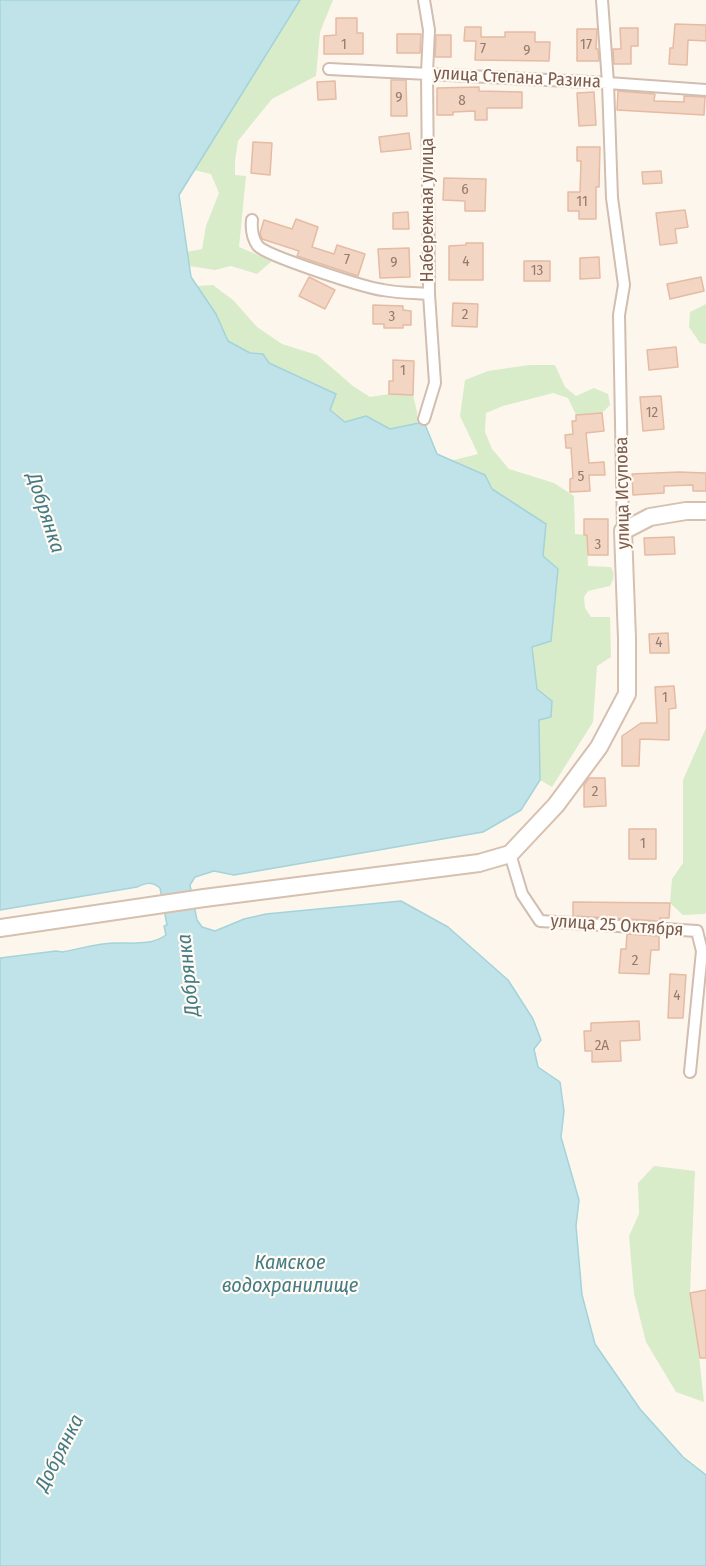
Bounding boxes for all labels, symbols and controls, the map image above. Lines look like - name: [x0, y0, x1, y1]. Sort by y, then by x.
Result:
- house number: 1: [341, 36, 347, 54]
- house number: 17: [580, 36, 592, 54]
- house number: 7: [480, 40, 486, 58]
- house number: 9: [523, 42, 531, 60]
- street label: улица Степана Разина: [433, 63, 601, 93]
- house number: 9: [395, 89, 403, 107]
- house number: 8: [458, 92, 466, 110]
- street label: Набережная улица: [417, 138, 439, 282]
- house number: 6: [461, 181, 469, 199]
- house number: 11: [576, 193, 588, 211]
- house number: 7: [344, 251, 350, 269]
- house number: 4: [462, 253, 470, 271]
- house number: 9: [390, 254, 398, 272]
- house number: 13: [531, 262, 543, 280]
- house number: 2: [462, 306, 468, 324]
- house number: 3: [389, 308, 395, 326]
- house number: 1: [400, 362, 406, 380]
- house number: 12: [646, 404, 658, 422]
- street label: улица Исупова: [611, 436, 635, 550]
- house number: 5: [578, 468, 584, 486]
- water label: Добрянка: [21, 470, 69, 556]
- house number: 3: [595, 536, 601, 554]
- house number: 4: [655, 634, 663, 652]
- house number: 1: [662, 689, 668, 707]
- house number: 2: [592, 783, 598, 801]
- house number: 1: [640, 835, 646, 853]
- street label: улица 25 Октября: [550, 911, 684, 941]
- water label: Добрянка: [173, 933, 205, 1017]
- house number: 2: [632, 952, 638, 970]
- house number: 4: [673, 987, 681, 1005]
- house number: 2А: [595, 1037, 609, 1055]
- water label: Камское водохранилище: [222, 1251, 358, 1298]
- water label: Добрянка: [31, 1411, 89, 1495]

